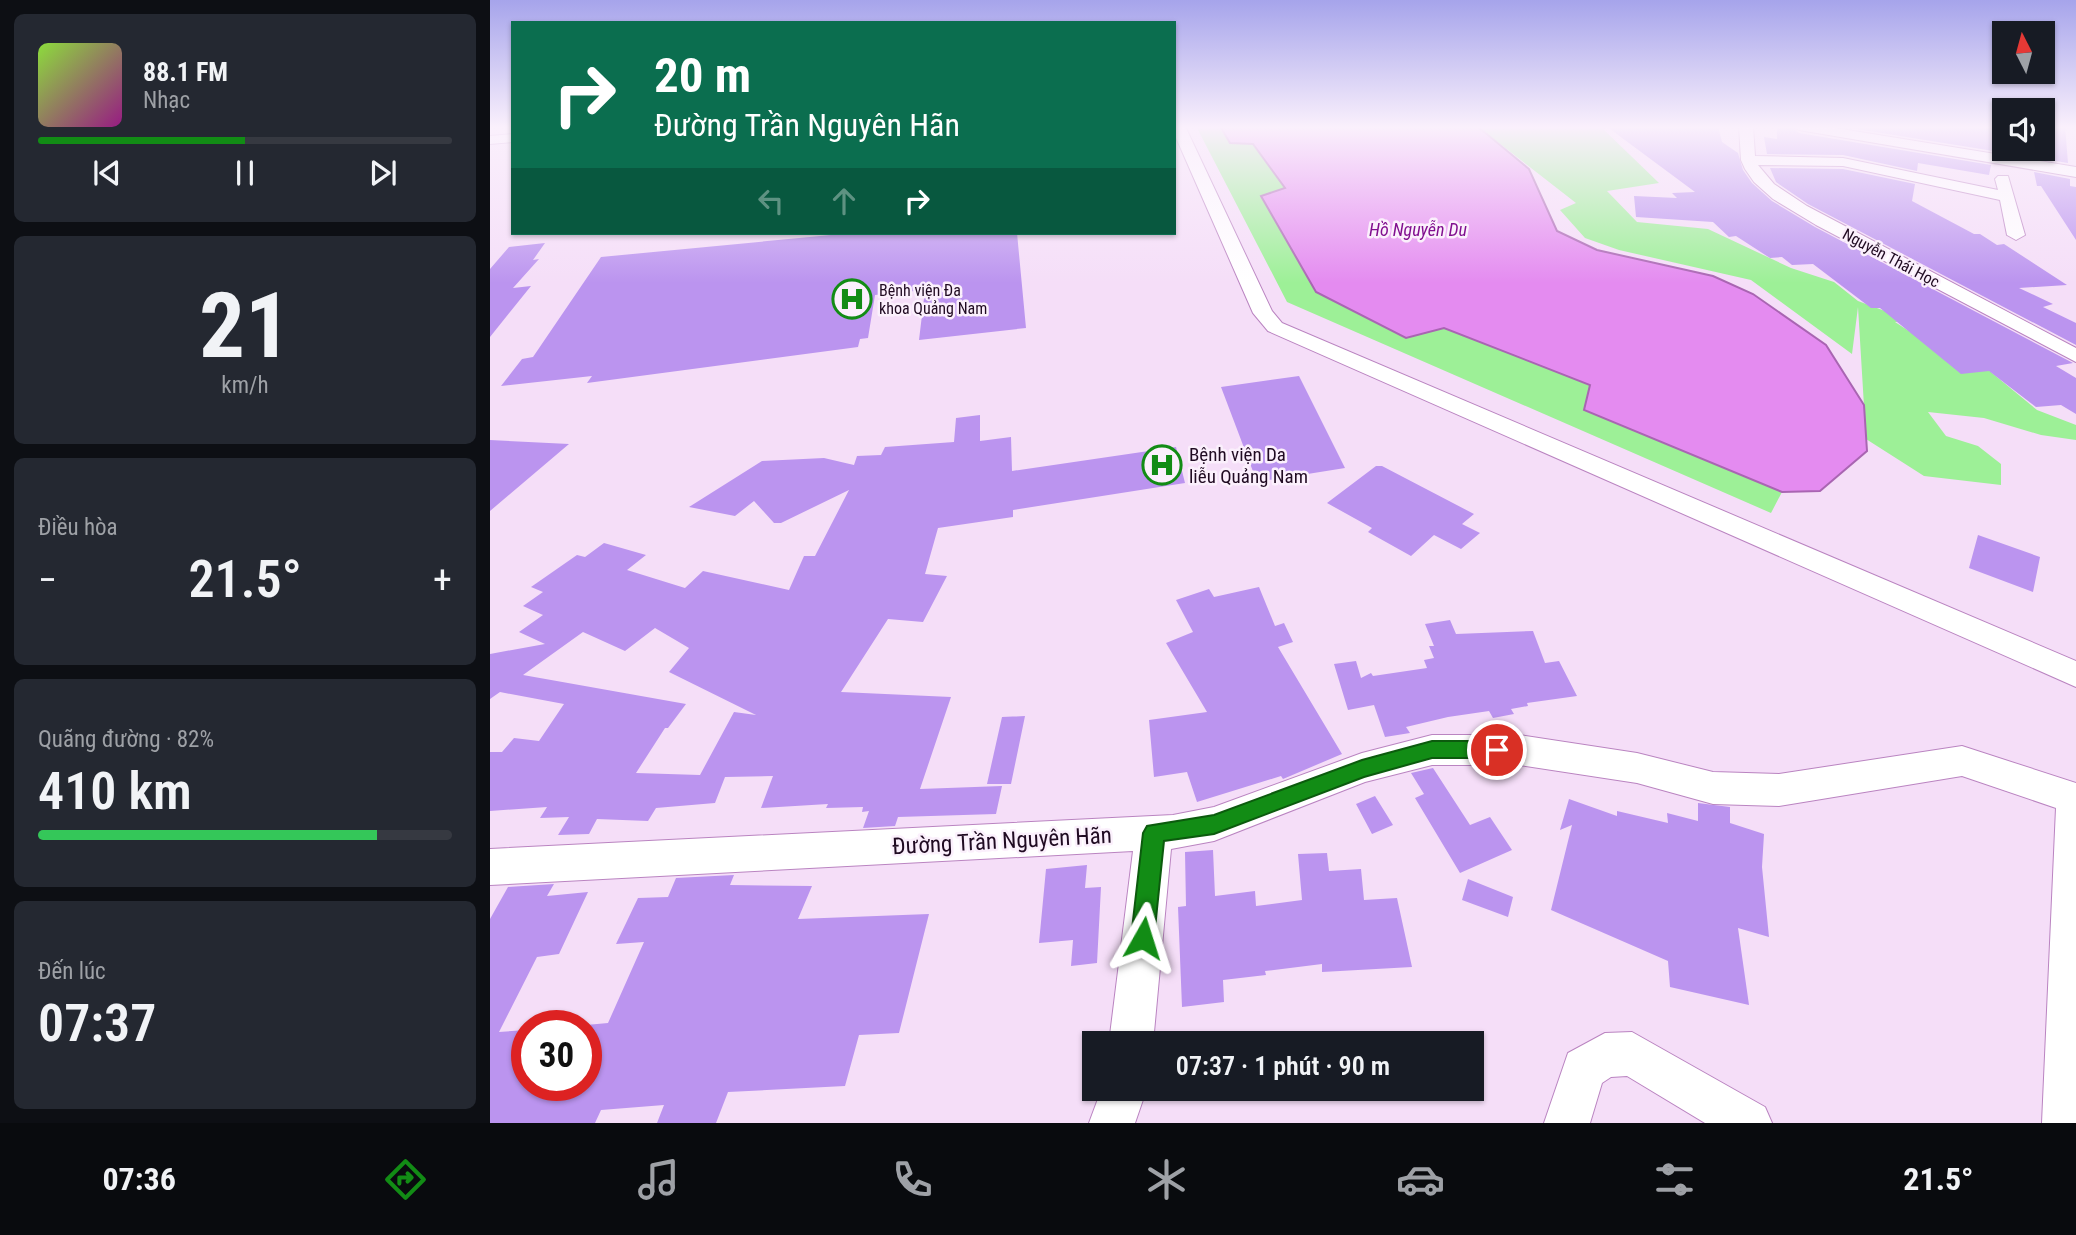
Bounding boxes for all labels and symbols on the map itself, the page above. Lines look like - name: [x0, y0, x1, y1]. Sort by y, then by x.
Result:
- north arrow: [1992, 21, 2054, 84]
- water label: Hồ Nguyễn Du: [1369, 219, 1467, 240]
- street label: Nguyễn Thái Học: [1839, 224, 1943, 292]
- hospital icon: Bệnh viện Đa khoa Quảng Nam: [831, 278, 873, 320]
- place label: Bệnh viện Đa khoa Quảng Nam: [879, 281, 987, 318]
- place label: Bệnh viện Da liễu Quảng Nam: [1189, 443, 1308, 488]
- hospital icon: Bệnh viện Da liễu Quảng Nam: [1141, 444, 1183, 486]
- pin: [1467, 720, 1527, 780]
- street label: Đường Trần Nguyên Hãn: [891, 822, 1113, 860]
- position arrow: [1106, 901, 1180, 975]
- speed limit sign: 30: [511, 1010, 602, 1101]

